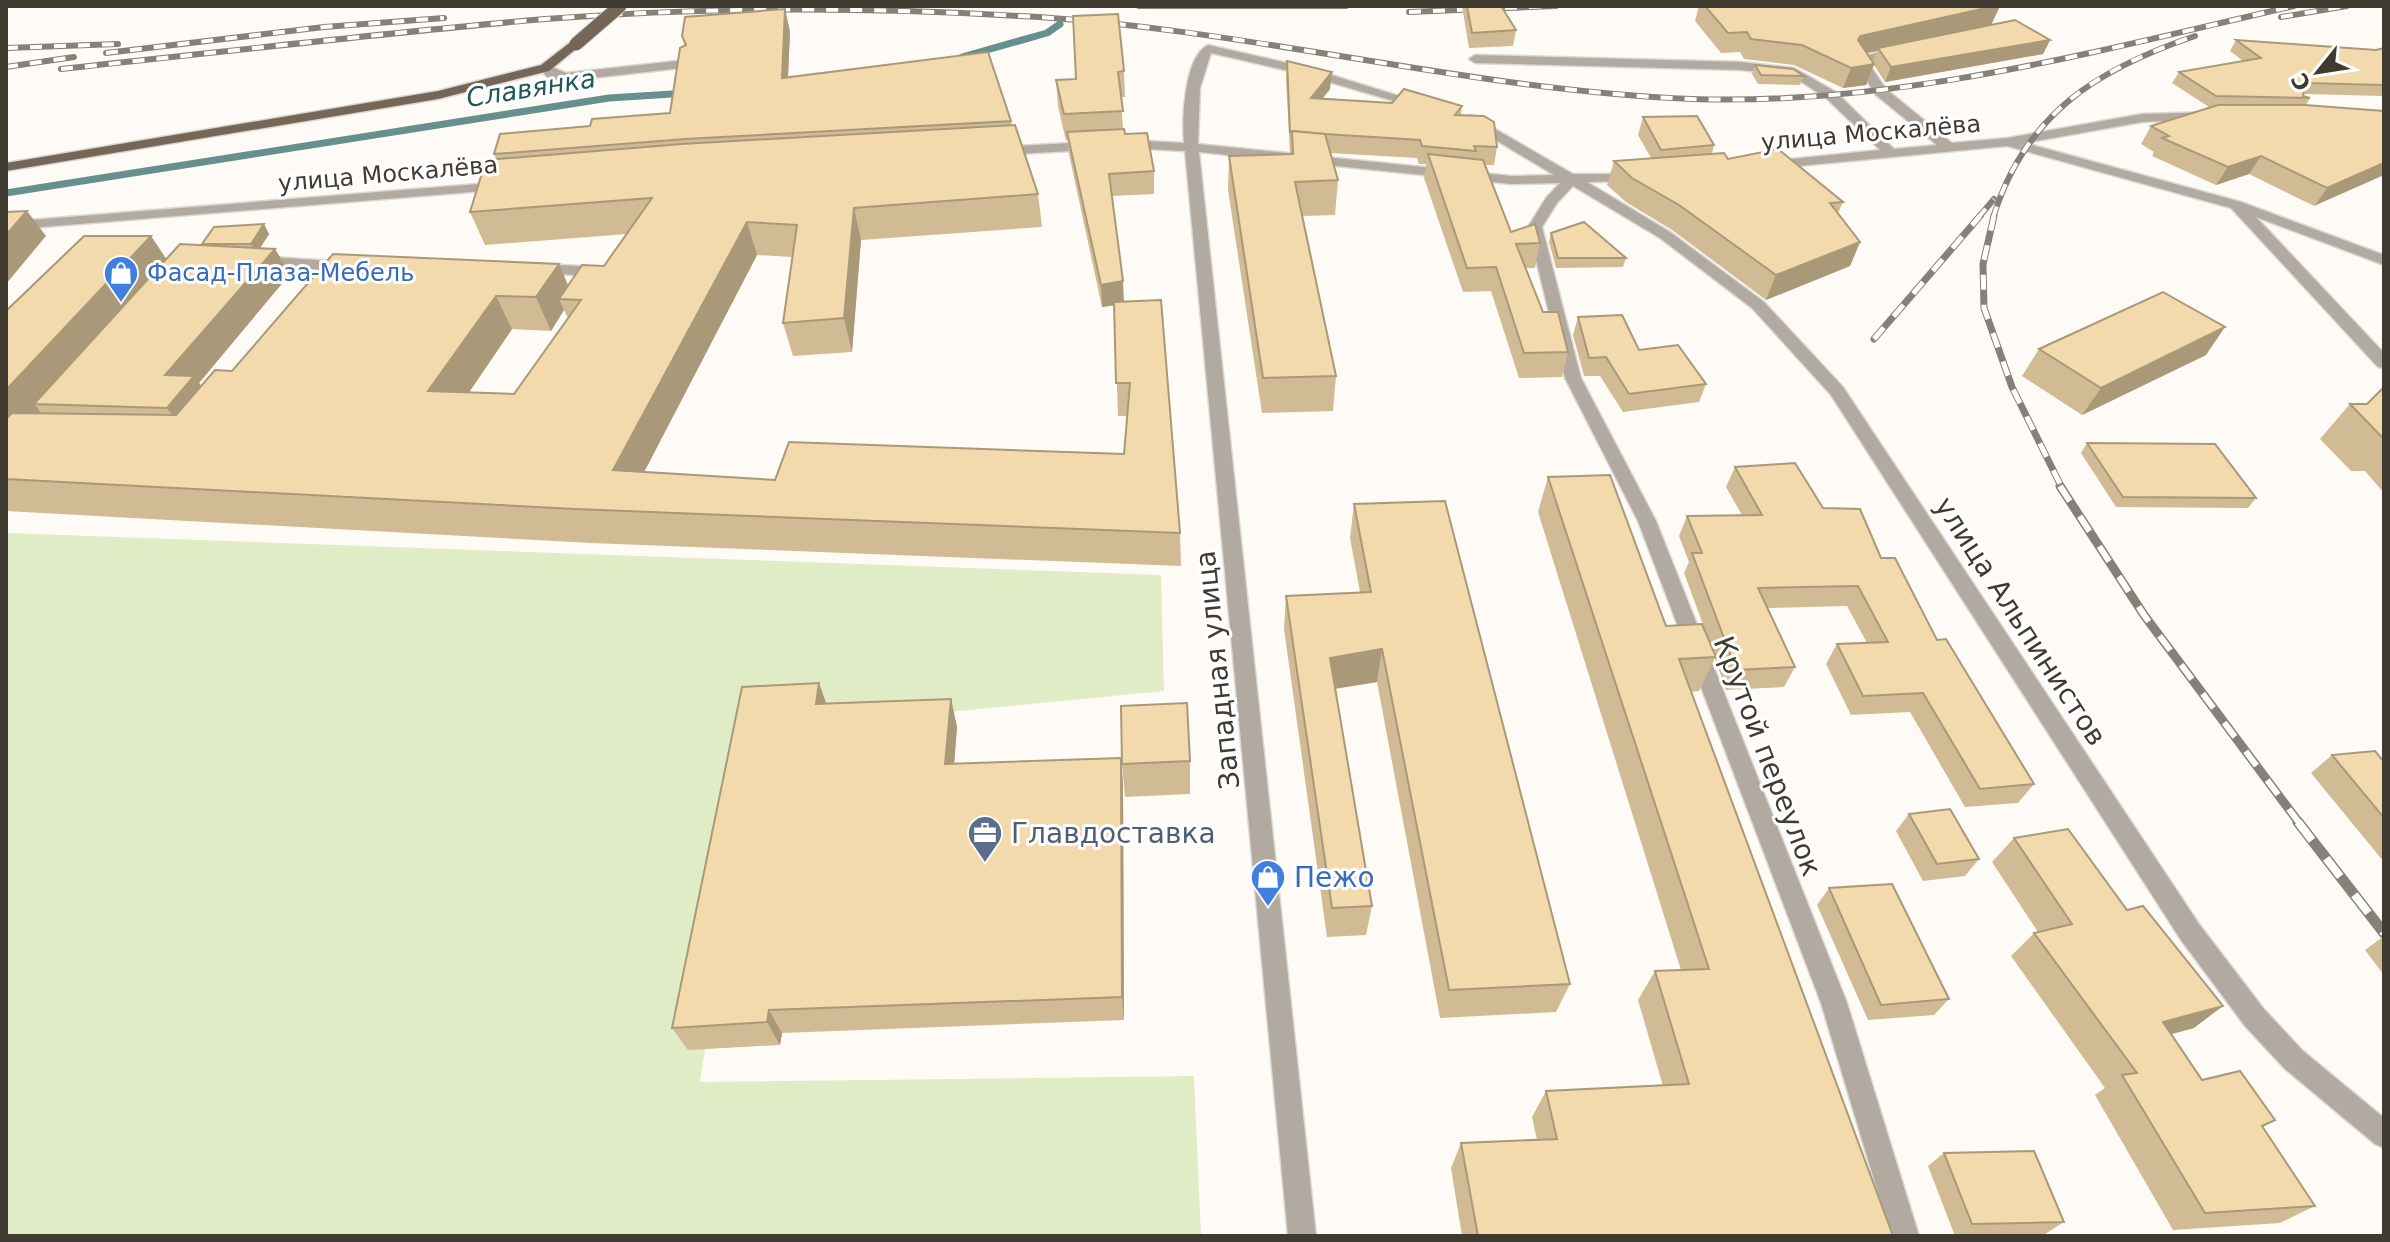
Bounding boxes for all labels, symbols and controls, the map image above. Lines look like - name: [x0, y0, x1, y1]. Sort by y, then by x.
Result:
- north arrow: [2278, 32, 2358, 112]
- water label: Славянка: [464, 63, 598, 113]
- text: С: [2286, 69, 2316, 95]
- street label: улица Москалёва: [1760, 109, 1982, 157]
- street label: улица Москалёва: [277, 150, 499, 198]
- shop icon: Фасад-Плаза-Мебель: [102, 254, 140, 304]
- place label: Фасад-Плаза-Мебель: [147, 259, 414, 287]
- street label: улица Альпинистов: [1928, 491, 2113, 752]
- street label: Западная улица: [1189, 549, 1246, 791]
- street label: Крутой переулок: [1707, 632, 1828, 881]
- office icon: Главдоставка: [966, 814, 1004, 864]
- place label: Главдоставка: [1011, 817, 1216, 850]
- shop icon: Пежо: [1249, 858, 1287, 908]
- place label: Пежо: [1294, 861, 1375, 894]

